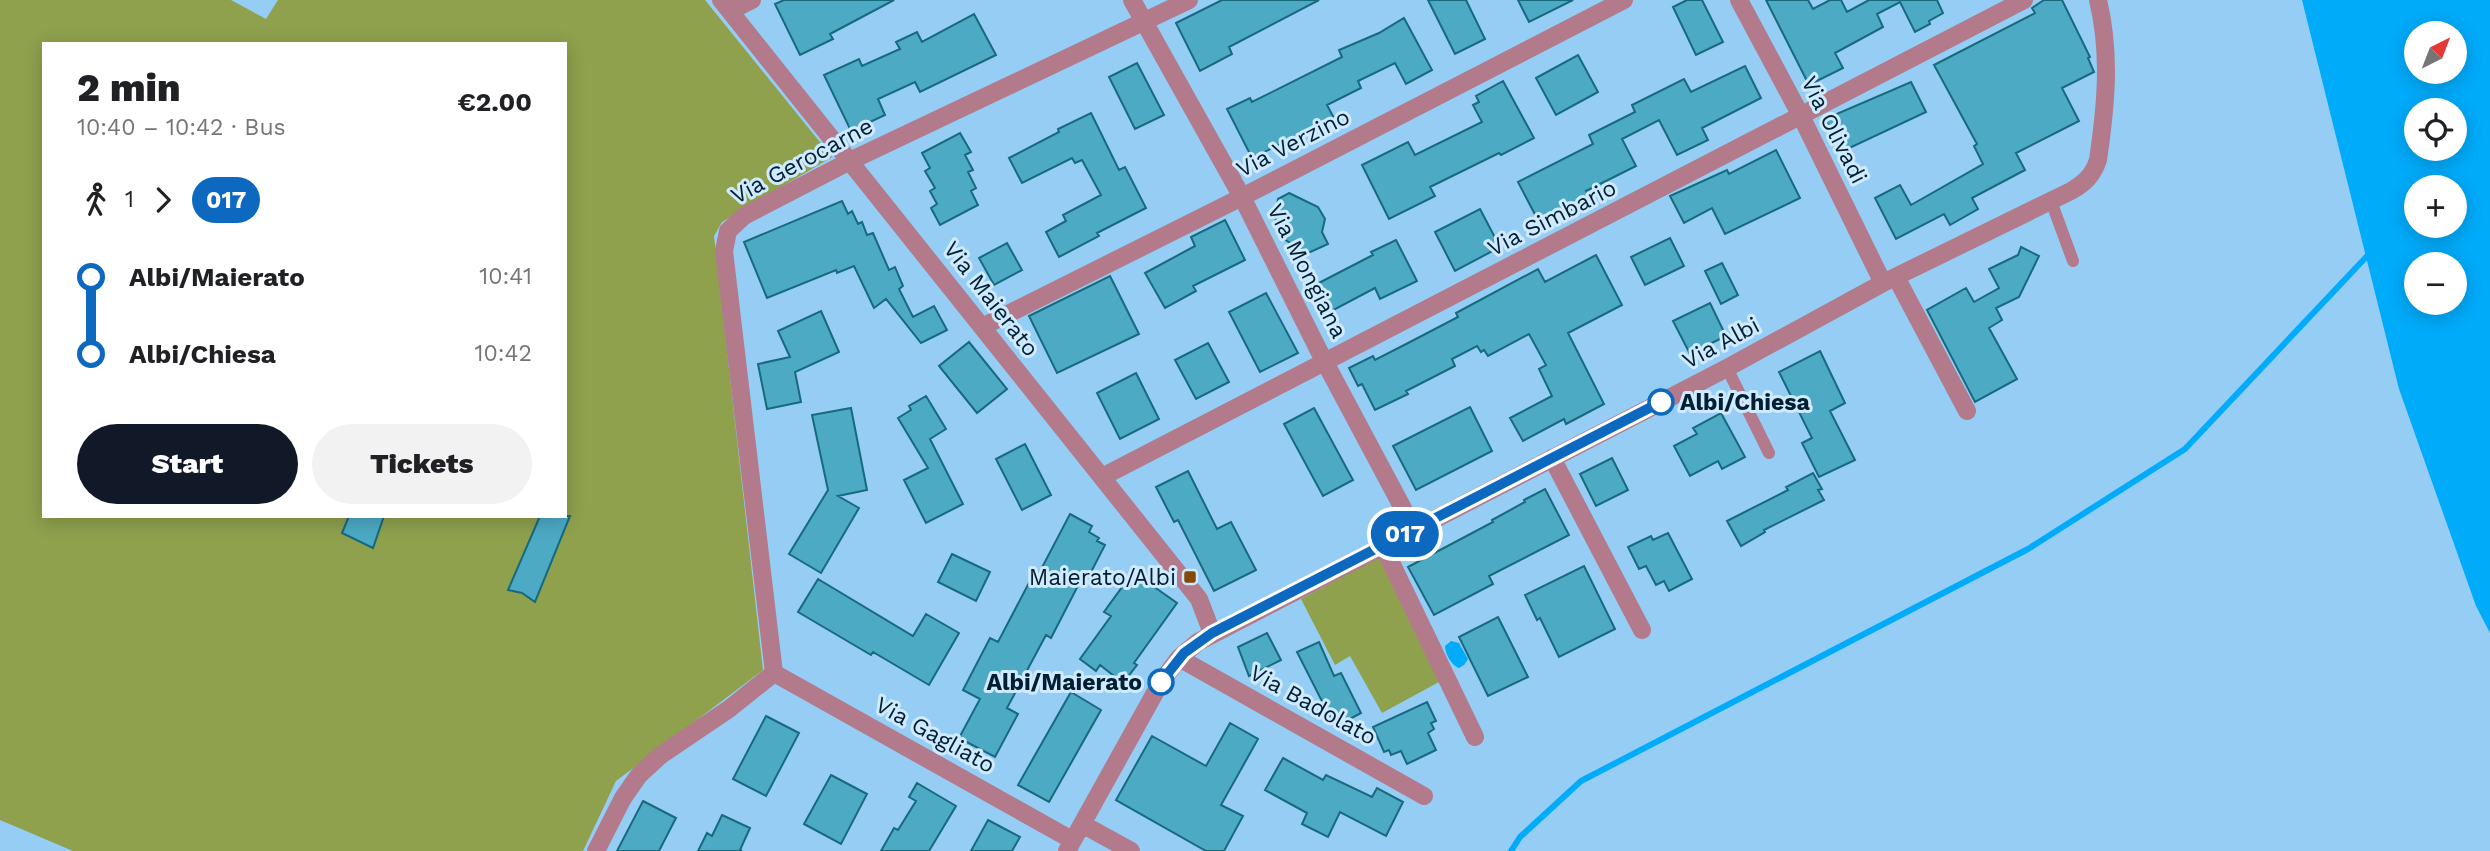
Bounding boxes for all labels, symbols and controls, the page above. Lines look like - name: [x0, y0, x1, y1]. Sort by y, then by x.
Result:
- north arrow: [2404, 21, 2468, 84]
- map controls: [2404, 21, 2467, 315]
- text: 2 min: [77, 66, 181, 110]
- street label: Via Olivadi: [1795, 72, 1873, 188]
- text: €2.00: [457, 87, 532, 117]
- button: locate: [2404, 98, 2467, 161]
- street label: Via Verzino: [1232, 103, 1354, 183]
- street label: Via Gerocarne: [726, 112, 878, 210]
- text: 10:40 – 10:42 · Bus: [77, 114, 286, 141]
- street label: Via Simbario: [1483, 174, 1621, 262]
- button: +: [2404, 175, 2467, 238]
- icon: walk: [77, 181, 115, 219]
- icon: forward: [144, 181, 182, 219]
- text: 1: [125, 186, 134, 213]
- text: 017: [206, 186, 246, 214]
- street label: Via Mongiana: [1261, 199, 1353, 343]
- street label: Via Maierato: [938, 236, 1044, 362]
- button: −: [2404, 252, 2467, 315]
- text: Albi/Maierato: [129, 262, 305, 292]
- text: 10:41: [479, 263, 532, 290]
- street label: Via Albi: [1678, 312, 1764, 374]
- text: Albi/Chiesa: [129, 339, 276, 369]
- text: 10:42: [474, 340, 532, 367]
- marker: Albi/Chiesa: [1648, 389, 1674, 415]
- place label: Albi/Chiesa: [1680, 389, 1811, 416]
- button: Start: [77, 424, 298, 504]
- button: Tickets: [312, 424, 532, 504]
- line badge: 017: [1365, 511, 1445, 557]
- text: 017: [1385, 520, 1425, 548]
- place label: Maierato/Albi: [1029, 564, 1176, 591]
- marker: Maierato/Albi: [1182, 569, 1198, 585]
- street label: Via Badolato: [1245, 659, 1381, 751]
- place label: Albi/Maierato: [987, 669, 1142, 696]
- marker: Albi/Maierato: [1148, 669, 1174, 695]
- street label: Via Gagliato: [871, 691, 999, 779]

